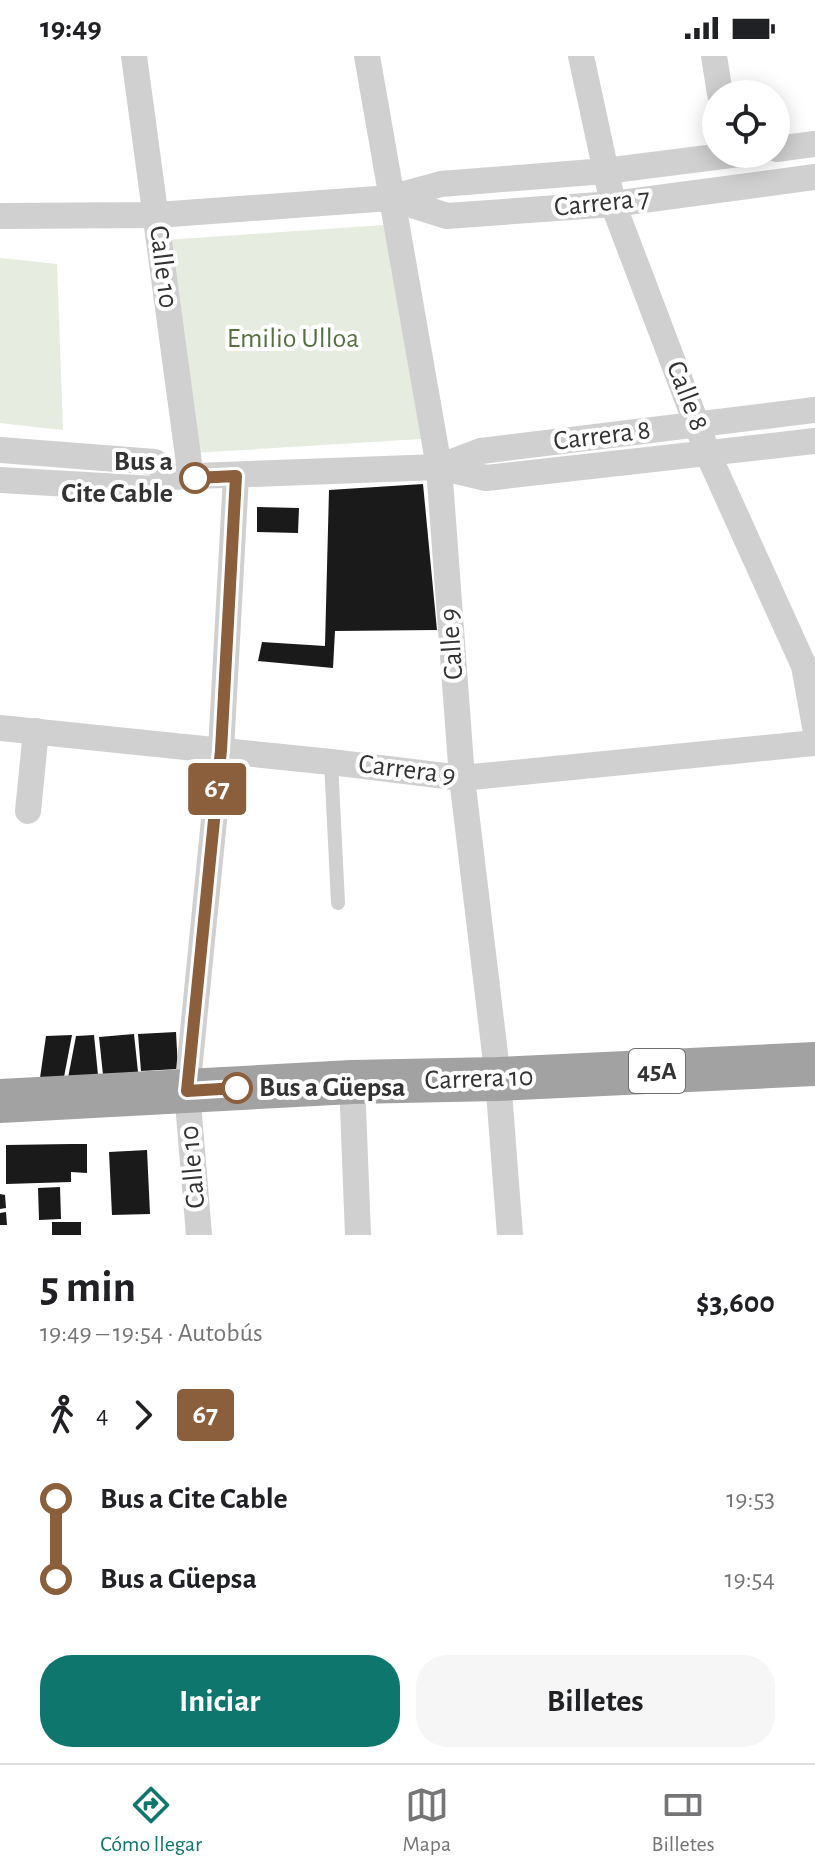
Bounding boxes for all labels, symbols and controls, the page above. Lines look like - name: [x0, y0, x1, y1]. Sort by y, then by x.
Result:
- text: 19:49: [40, 13, 102, 43]
- map controls: [702, 80, 790, 168]
- button: locate: [702, 80, 790, 168]
- street label: Carrera 7: [553, 184, 651, 222]
- street label: Calle 10: [144, 224, 182, 310]
- park label: Emilio Ulloa: [227, 325, 359, 353]
- street label: Calle 8: [661, 357, 713, 435]
- street label: Carrera 8: [552, 416, 652, 456]
- place label: Bus a Cite Cable: [61, 448, 173, 508]
- marker: Bus a Cite Cable: [180, 463, 210, 493]
- street label: Calle 9: [436, 607, 468, 681]
- street label: Carrera 9: [357, 750, 457, 790]
- line badge: 67: [181, 763, 253, 815]
- text: 67: [204, 775, 230, 803]
- road number: 45A: [629, 1049, 685, 1093]
- street label: Carrera 10: [424, 1063, 534, 1095]
- marker: Bus a Güepsa: [222, 1073, 252, 1103]
- place label: Bus a Güepsa: [259, 1074, 405, 1102]
- street label: Calle 10: [175, 1124, 211, 1210]
- text: 5 min: [40, 1266, 136, 1310]
- text: $3,600: [696, 1288, 775, 1318]
- text: 19:49 – 19:54 · Autobús: [40, 1320, 263, 1346]
- icon: walk: [40, 1393, 84, 1437]
- icon: forward: [121, 1393, 165, 1437]
- text: 67: [193, 1401, 218, 1429]
- text: 4: [96, 1402, 109, 1428]
- text: Bus a Cite Cable: [100, 1484, 288, 1514]
- text: 19:53: [726, 1486, 775, 1512]
- text: Bus a Güepsa: [100, 1564, 257, 1594]
- text: 19:54: [725, 1566, 775, 1592]
- button: Iniciar: [40, 1655, 400, 1747]
- button: Billetes: [416, 1655, 775, 1747]
- tab: Cómo llegar: [100, 1783, 202, 1857]
- tab: Mapa: [403, 1783, 451, 1857]
- tab: Billetes: [652, 1783, 715, 1857]

